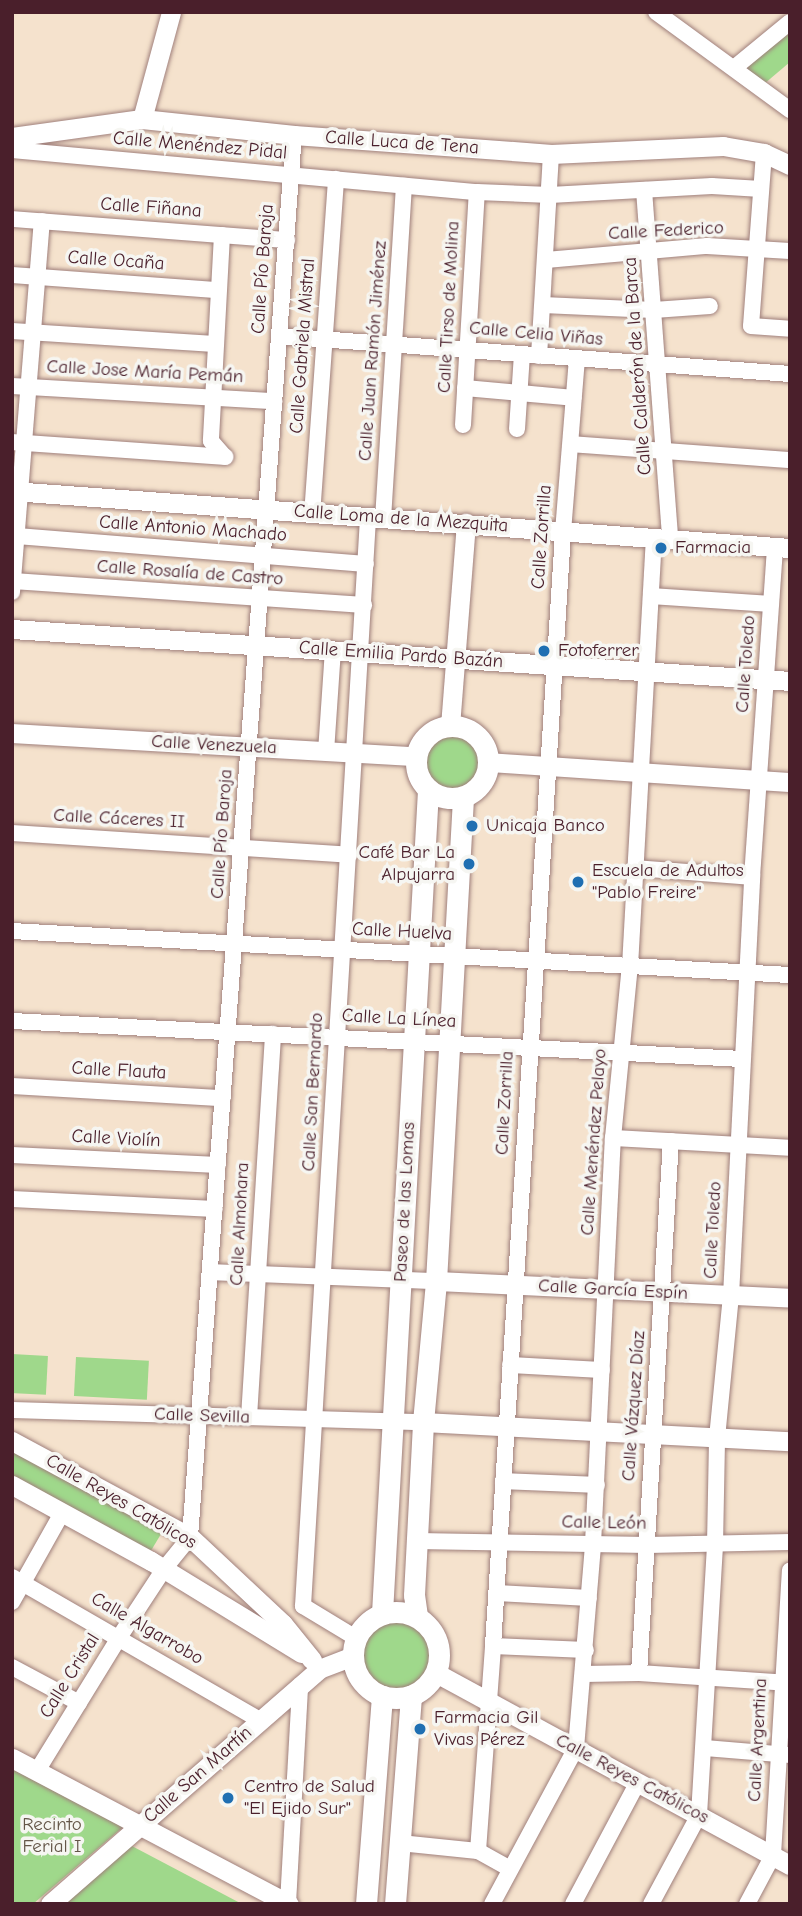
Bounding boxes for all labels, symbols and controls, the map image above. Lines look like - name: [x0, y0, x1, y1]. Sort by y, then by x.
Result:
- street label: Calle Luca de Tena: [324, 126, 480, 160]
- street label: Calle Menéndez Pidal: [112, 127, 288, 165]
- street label: Calle Fiñana: [100, 193, 202, 223]
- street label: Calle Pío Baroja: [247, 203, 279, 335]
- street label: Calle Federico: [608, 217, 724, 245]
- street label: Calle Tirso de Molina: [433, 220, 465, 394]
- street label: Calle Juan Ramón Jiménez: [354, 240, 392, 462]
- street label: Calle Ocaña: [67, 246, 165, 276]
- street label: Calle Calderón de la Barca: [619, 256, 657, 476]
- street label: Calle Gabriela Mistral: [286, 258, 320, 434]
- street label: Calle Celia Viñas: [468, 317, 604, 351]
- street label: Calle Jose María Pemán: [46, 355, 244, 389]
- street label: Calle Zorrilla: [527, 484, 557, 590]
- street label: Calle Loma de la Mezquita: [293, 500, 509, 538]
- street label: Calle Antonio Machado: [98, 511, 288, 547]
- place label: Farmacia: [675, 537, 751, 559]
- marker: Farmacia: [653, 540, 669, 556]
- street label: Calle Rosalía de Castro: [96, 555, 284, 591]
- street label: Calle Toledo: [731, 614, 761, 714]
- street label: Calle Emilia Pardo Bazán: [298, 636, 504, 674]
- place label: Fotoferrer: [558, 640, 639, 662]
- marker: Fotoferrer: [536, 643, 552, 659]
- street label: Calle Venezuela: [151, 730, 277, 760]
- street label: Calle Pío Baroja: [206, 768, 238, 900]
- street label: Calle Cáceres II: [53, 804, 185, 834]
- place label: Unicaja Banco: [486, 815, 605, 837]
- marker: Unicaja Banco: [464, 818, 480, 834]
- place label: Café Bar La Alpujarra: [358, 842, 455, 886]
- marker: Café Bar La Alpujarra: [461, 856, 477, 872]
- place label: Escuela de Adultos "Pablo Freire": [592, 860, 744, 904]
- marker: Escuela de Adultos "Pablo Freire": [570, 874, 586, 890]
- street label: Calle Huelva: [351, 918, 453, 946]
- street label: Calle La Línea: [341, 1005, 457, 1033]
- street label: Calle San Bernardo: [297, 1012, 329, 1172]
- street label: Calle Menéndez Pelayo: [576, 1048, 612, 1236]
- street label: Calle Zorrilla: [491, 1050, 519, 1156]
- street label: Calle Flauta: [71, 1057, 167, 1085]
- street label: Paseo de las Lomas: [389, 1121, 421, 1283]
- street label: Calle Violín: [71, 1125, 161, 1153]
- street label: Calle Almohara: [225, 1162, 255, 1286]
- street label: Calle Toledo: [699, 1181, 727, 1279]
- street label: Calle García Espín: [538, 1275, 688, 1305]
- street label: Calle Vázquez Díaz: [617, 1330, 651, 1482]
- street label: Calle Sevilla: [154, 1403, 250, 1429]
- street label: Calle Reyes Católicos: [42, 1450, 200, 1554]
- street label: Calle León: [561, 1511, 647, 1535]
- street label: Calle Algarrobo: [87, 1588, 207, 1670]
- street label: Calle Cristal: [35, 1629, 105, 1723]
- street label: Calle Argentina: [743, 1678, 773, 1802]
- place label: Farmacia Gil Vivas Pérez: [434, 1707, 538, 1751]
- marker: Farmacia Gil Vivas Pérez: [412, 1721, 428, 1737]
- street label: Calle San Martín: [139, 1722, 257, 1828]
- street label: Calle Reyes Católicos: [552, 1729, 712, 1829]
- place label: Centro de Salud "El Ejido Sur": [244, 1776, 375, 1820]
- marker: Centro de Salud "El Ejido Sur": [218, 1788, 238, 1808]
- park label: Recinto Ferial I: [22, 1814, 82, 1858]

